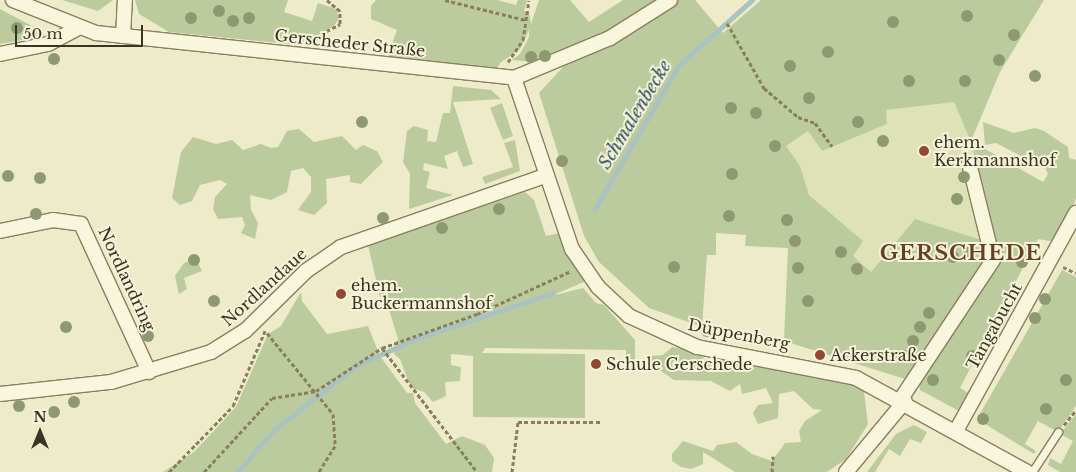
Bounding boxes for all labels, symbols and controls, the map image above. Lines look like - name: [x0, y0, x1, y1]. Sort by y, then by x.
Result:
- scale bar: [18, 15, 145, 47]
- text: 50 m: [23, 24, 63, 43]
- street label: Gerscheder Straße: [274, 26, 426, 60]
- water label: Schmalenbecke: [594, 57, 676, 173]
- place label: ehem. Kerkmannshof: [934, 132, 1056, 170]
- marker: ehem. Kerkmannshof: [918, 145, 930, 157]
- street label: Nordlandring: [95, 224, 159, 334]
- district label: GERSCHEDE: [879, 240, 1043, 266]
- street label: Nordlandaue: [218, 244, 310, 330]
- place label: ehem. Buckermannshof: [351, 275, 492, 313]
- street label: Tangabucht: [962, 279, 1026, 373]
- marker: ehem. Buckermannshof: [335, 288, 347, 300]
- street label: Düppenberg: [686, 315, 792, 353]
- place label: Ackerstraße: [830, 345, 927, 365]
- marker: Ackerstraße: [814, 349, 826, 361]
- place label: Schule Gerschede: [606, 354, 752, 374]
- marker: Schule Gerschede: [590, 358, 602, 370]
- north arrow: [15, 407, 65, 457]
- text: N: [33, 408, 47, 426]

